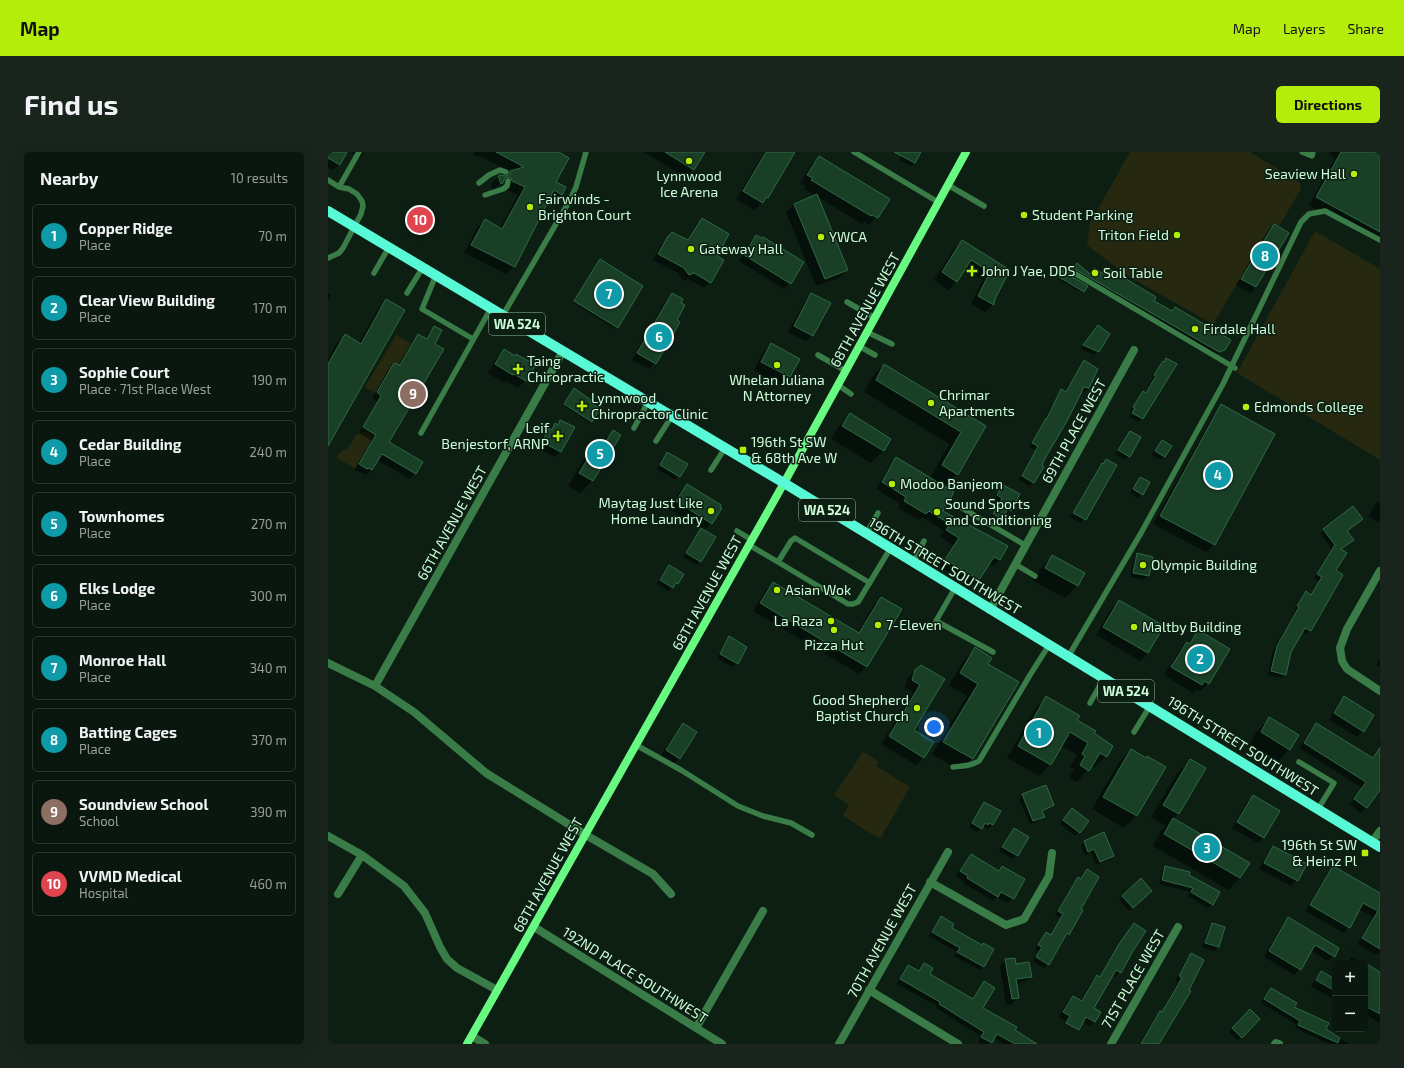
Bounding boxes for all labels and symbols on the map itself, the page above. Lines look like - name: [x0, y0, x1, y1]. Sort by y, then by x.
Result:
- marker: Lynnwood Ice Arena: [684, 156, 694, 166]
- place label: Seaview Hall: [1265, 165, 1347, 182]
- place label: Lynnwood Ice Arena: [656, 167, 722, 200]
- marker: Seaview Hall: [1349, 169, 1359, 179]
- place label: Fairwinds - Brighton Court: [538, 190, 631, 223]
- marker: Fairwinds - Brighton Court: [525, 202, 535, 212]
- pin: 10: [407, 205, 433, 235]
- place label: Student Parking: [1032, 206, 1133, 223]
- marker: Student Parking: [1019, 210, 1029, 220]
- place label: Triton Field: [1098, 226, 1169, 243]
- place label: YWCA: [829, 228, 867, 245]
- marker: Triton Field: [1172, 230, 1182, 240]
- marker: YWCA: [816, 232, 826, 242]
- place label: Gateway Hall: [699, 240, 784, 257]
- pin: 8: [1252, 241, 1278, 271]
- marker: Gateway Hall: [686, 244, 696, 254]
- street label: 68TH AVENUE WEST: [826, 249, 903, 370]
- place label: John J Yae, DDS: [981, 262, 1076, 279]
- place label: Soil Table: [1103, 264, 1163, 281]
- marker: John J Yae, DDS: [966, 265, 978, 277]
- marker: Soil Table: [1090, 268, 1100, 278]
- pin: 7: [596, 279, 622, 309]
- road number: WA 524: [489, 313, 545, 335]
- place label: Firdale Hall: [1203, 320, 1276, 337]
- pin: 6: [646, 322, 672, 352]
- marker: Firdale Hall: [1190, 324, 1200, 334]
- place label: Taing Chiropractic: [527, 352, 604, 385]
- marker: Whelan Juliana N Attorney: [772, 360, 782, 370]
- marker: Taing Chiropractic: [512, 363, 524, 375]
- place label: Whelan Juliana N Attorney: [729, 371, 825, 404]
- street label: 69TH PLACE WEST: [1038, 376, 1109, 486]
- pin: 9: [400, 379, 426, 409]
- place label: Chrimar Apartments: [939, 386, 1015, 419]
- place label: Lynnwood Chiropractor Clinic: [591, 389, 708, 422]
- marker: Chrimar Apartments: [926, 398, 936, 408]
- place label: Edmonds College: [1254, 398, 1364, 415]
- marker: Lynnwood Chiropractor Clinic: [576, 400, 588, 412]
- marker: Edmonds College: [1241, 402, 1251, 412]
- place label: Leif Benjestorf, ARNP: [441, 419, 550, 452]
- marker: Leif Benjestorf, ARNP: [552, 430, 564, 442]
- place label: 196th St SW & 68th Ave W: [751, 433, 837, 466]
- pin: 5: [587, 439, 613, 469]
- marker: 196th St SW & 68th Ave W: [738, 445, 748, 455]
- pin: 4: [1205, 460, 1231, 490]
- street label: 66TH AVENUE WEST: [413, 463, 490, 583]
- place label: Modoo Banjeom: [900, 475, 1003, 492]
- marker: Modoo Banjeom: [887, 479, 897, 489]
- place label: Maytag Just Like Home Laundry: [599, 494, 704, 527]
- place label: Sound Sports and Conditioning: [945, 495, 1052, 528]
- road number: WA 524: [799, 499, 855, 521]
- marker: Maytag Just Like Home Laundry: [706, 506, 716, 516]
- marker: Sound Sports and Conditioning: [932, 507, 942, 517]
- street label: 196TH STREET SOUTHWEST: [866, 513, 1024, 618]
- street label: 68TH AVENUE WEST: [668, 532, 745, 653]
- place label: Olympic Building: [1151, 556, 1257, 573]
- marker: Olympic Building: [1138, 560, 1148, 570]
- place label: Asian Wok: [785, 581, 851, 598]
- marker: Asian Wok: [772, 585, 782, 595]
- place label: La Raza: [774, 612, 823, 629]
- marker: La Raza: [826, 616, 836, 626]
- place label: 7-Eleven: [886, 616, 942, 633]
- place label: Maltby Building: [1142, 618, 1241, 635]
- marker: 7-Eleven: [873, 620, 883, 630]
- marker: Maltby Building: [1129, 622, 1139, 632]
- marker: Pizza Hut: [829, 625, 839, 635]
- place label: Pizza Hut: [804, 636, 864, 653]
- pin: 2: [1187, 644, 1213, 674]
- road number: WA 524: [1098, 680, 1154, 702]
- place label: Good Shepherd Baptist Church: [812, 691, 909, 724]
- street label: 196TH STREET SOUTHWEST: [1165, 692, 1322, 799]
- marker: Good Shepherd Baptist Church: [912, 703, 922, 713]
- your location: [924, 717, 944, 737]
- pin: 1: [1026, 718, 1052, 748]
- street label: 68TH AVENUE WEST: [509, 814, 586, 935]
- pin: 3: [1194, 833, 1220, 863]
- place label: 196th St SW & Heinz Pl: [1281, 836, 1358, 869]
- marker: 196th St SW & Heinz Pl: [1360, 848, 1370, 858]
- street label: 70TH AVENUE WEST: [843, 881, 920, 1001]
- street label: 192ND PLACE SOUTHWEST: [560, 923, 711, 1026]
- street label: 71ST PLACE WEST: [1097, 926, 1168, 1031]

